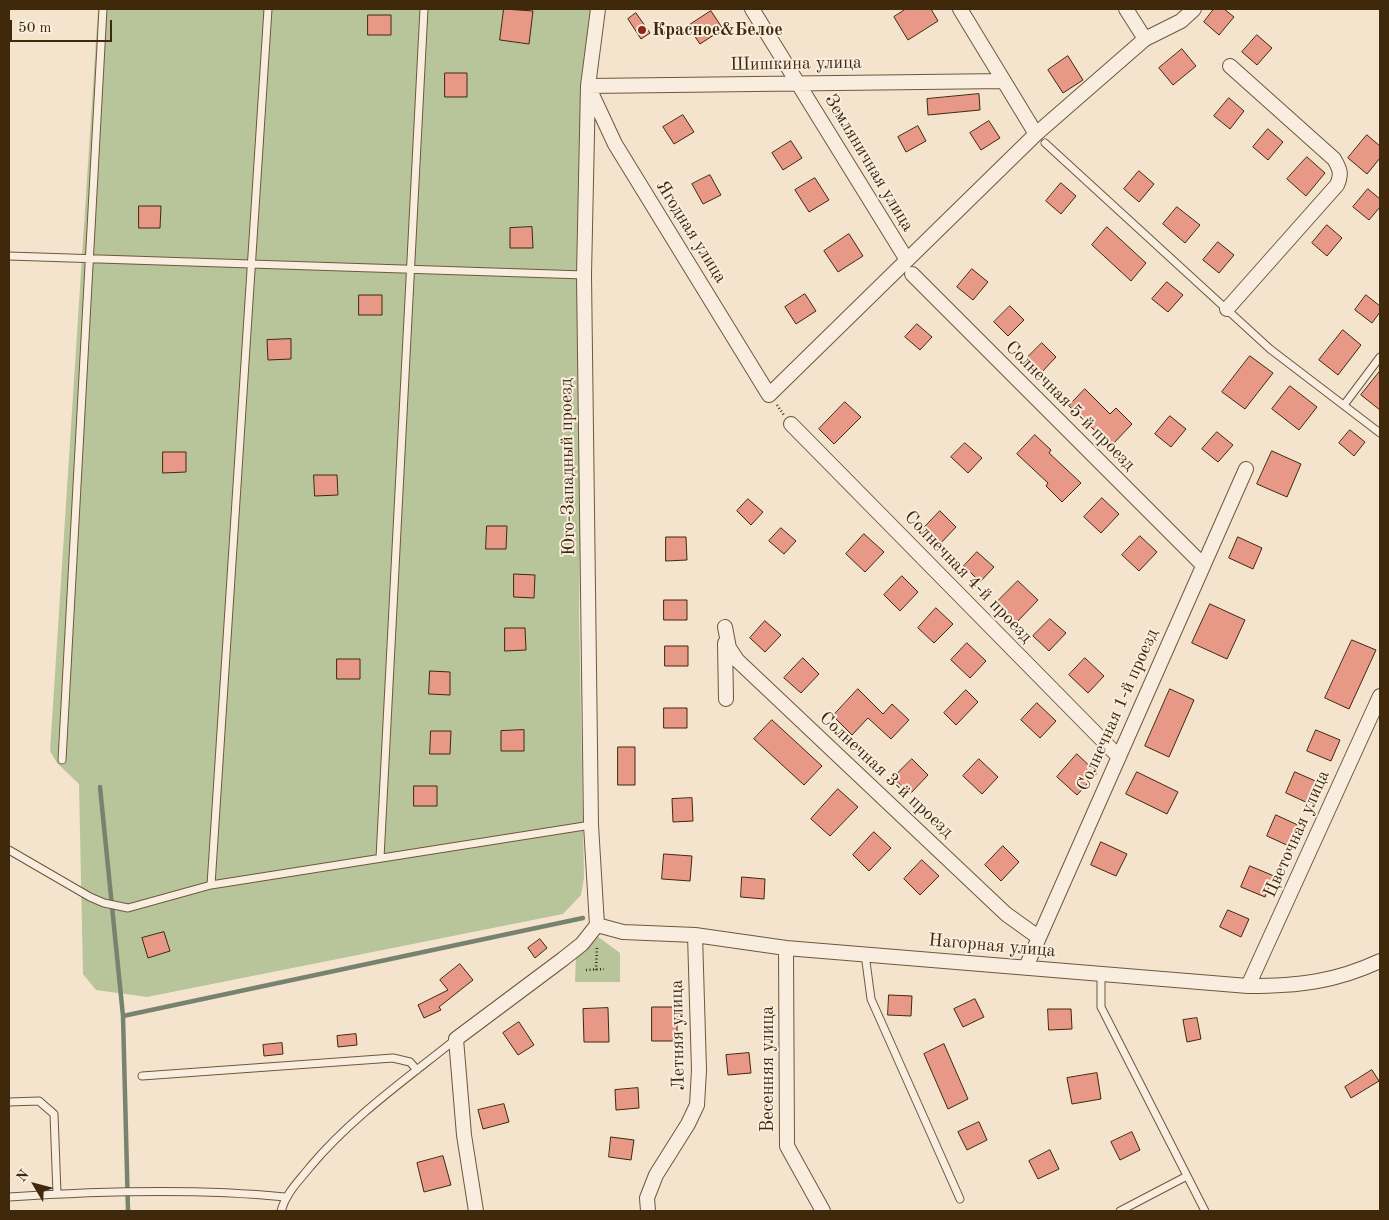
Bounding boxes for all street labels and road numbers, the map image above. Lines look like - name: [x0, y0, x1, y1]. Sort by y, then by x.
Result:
- street label: Шишкина улица: [730, 52, 862, 76]
- street label: Земляничная улица: [820, 91, 918, 235]
- street label: Ягодная улица: [651, 177, 731, 287]
- street label: Солнечная 5-й проезд: [1000, 336, 1140, 476]
- street label: Юго-Западный проезд: [556, 378, 580, 556]
- street label: Солнечная 4-й проезд: [899, 506, 1037, 648]
- street label: Солнечная 1-й проезд: [1073, 626, 1163, 794]
- street label: Солнечная 3-й проезд: [815, 707, 957, 843]
- street label: Цветочная улица: [1259, 767, 1335, 901]
- street label: Нагорная улица: [928, 930, 1056, 962]
- street label: Летняя улица: [666, 980, 690, 1090]
- street label: Весенняя улица: [757, 1006, 779, 1132]

